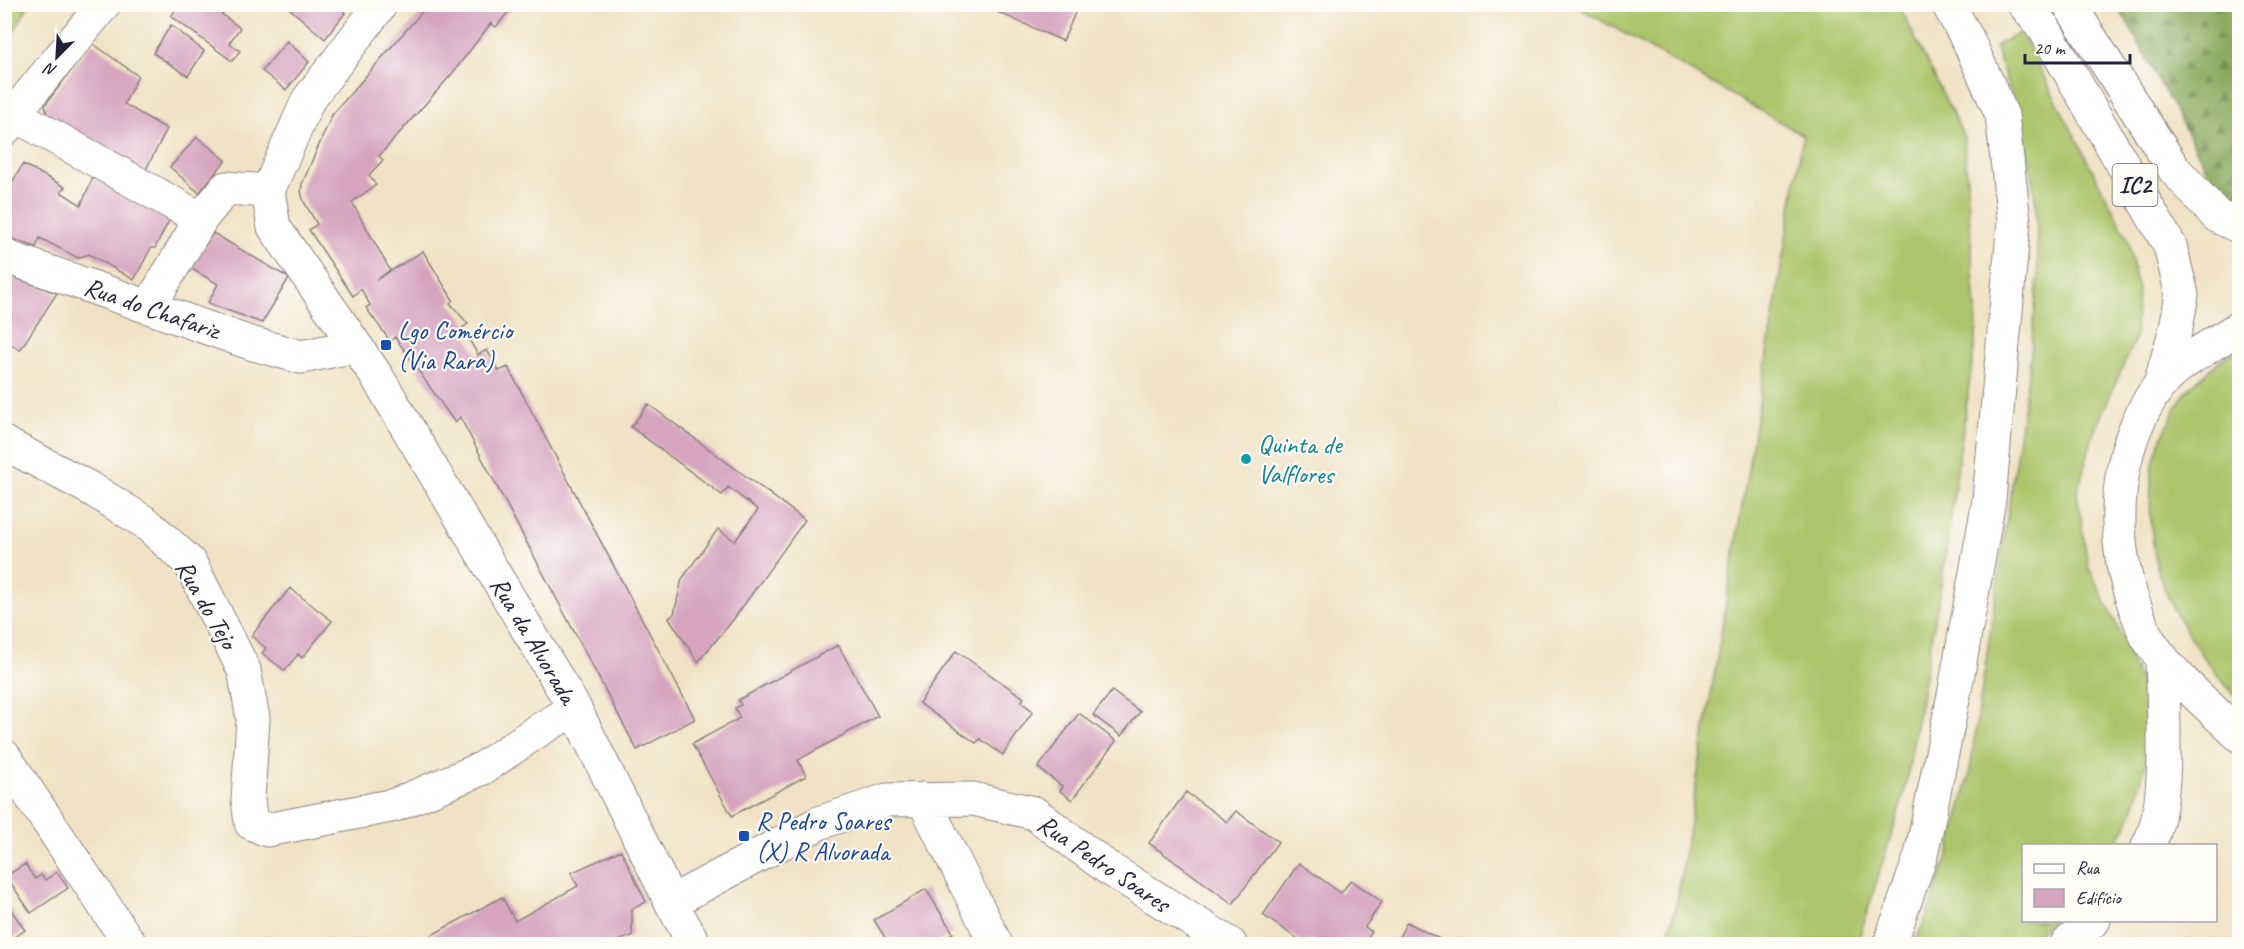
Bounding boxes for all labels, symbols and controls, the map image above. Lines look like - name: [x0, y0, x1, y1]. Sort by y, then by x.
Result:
- north arrow: [27, 27, 87, 87]
- scale bar: [2025, 27, 2130, 65]
- text: 20 m: [2034, 37, 2067, 59]
- text: N: [40, 57, 60, 81]
- road number: IC2: [2112, 164, 2158, 206]
- street label: Rua do Chafariz: [80, 270, 227, 348]
- place label: Lgo Comércio (Via Rara): [398, 314, 515, 377]
- marker: Lgo Comércio (Via Rara): [379, 338, 393, 352]
- place label: Quinta de Valflores: [1258, 428, 1344, 491]
- marker: Quinta de Valflores: [1239, 452, 1253, 466]
- street label: Rua do Tejo: [168, 554, 247, 657]
- street label: Rua da Alvorada: [483, 571, 586, 712]
- place label: R Pedro Soares (X) R Alvorada: [756, 805, 892, 868]
- street label: Rua Pedro Soares: [1031, 807, 1178, 921]
- marker: R Pedro Soares (X) R Alvorada: [737, 829, 751, 843]
- legend: [2022, 844, 2217, 922]
- text: Rua: [2076, 857, 2101, 879]
- text: Edifício: [2076, 887, 2122, 909]

